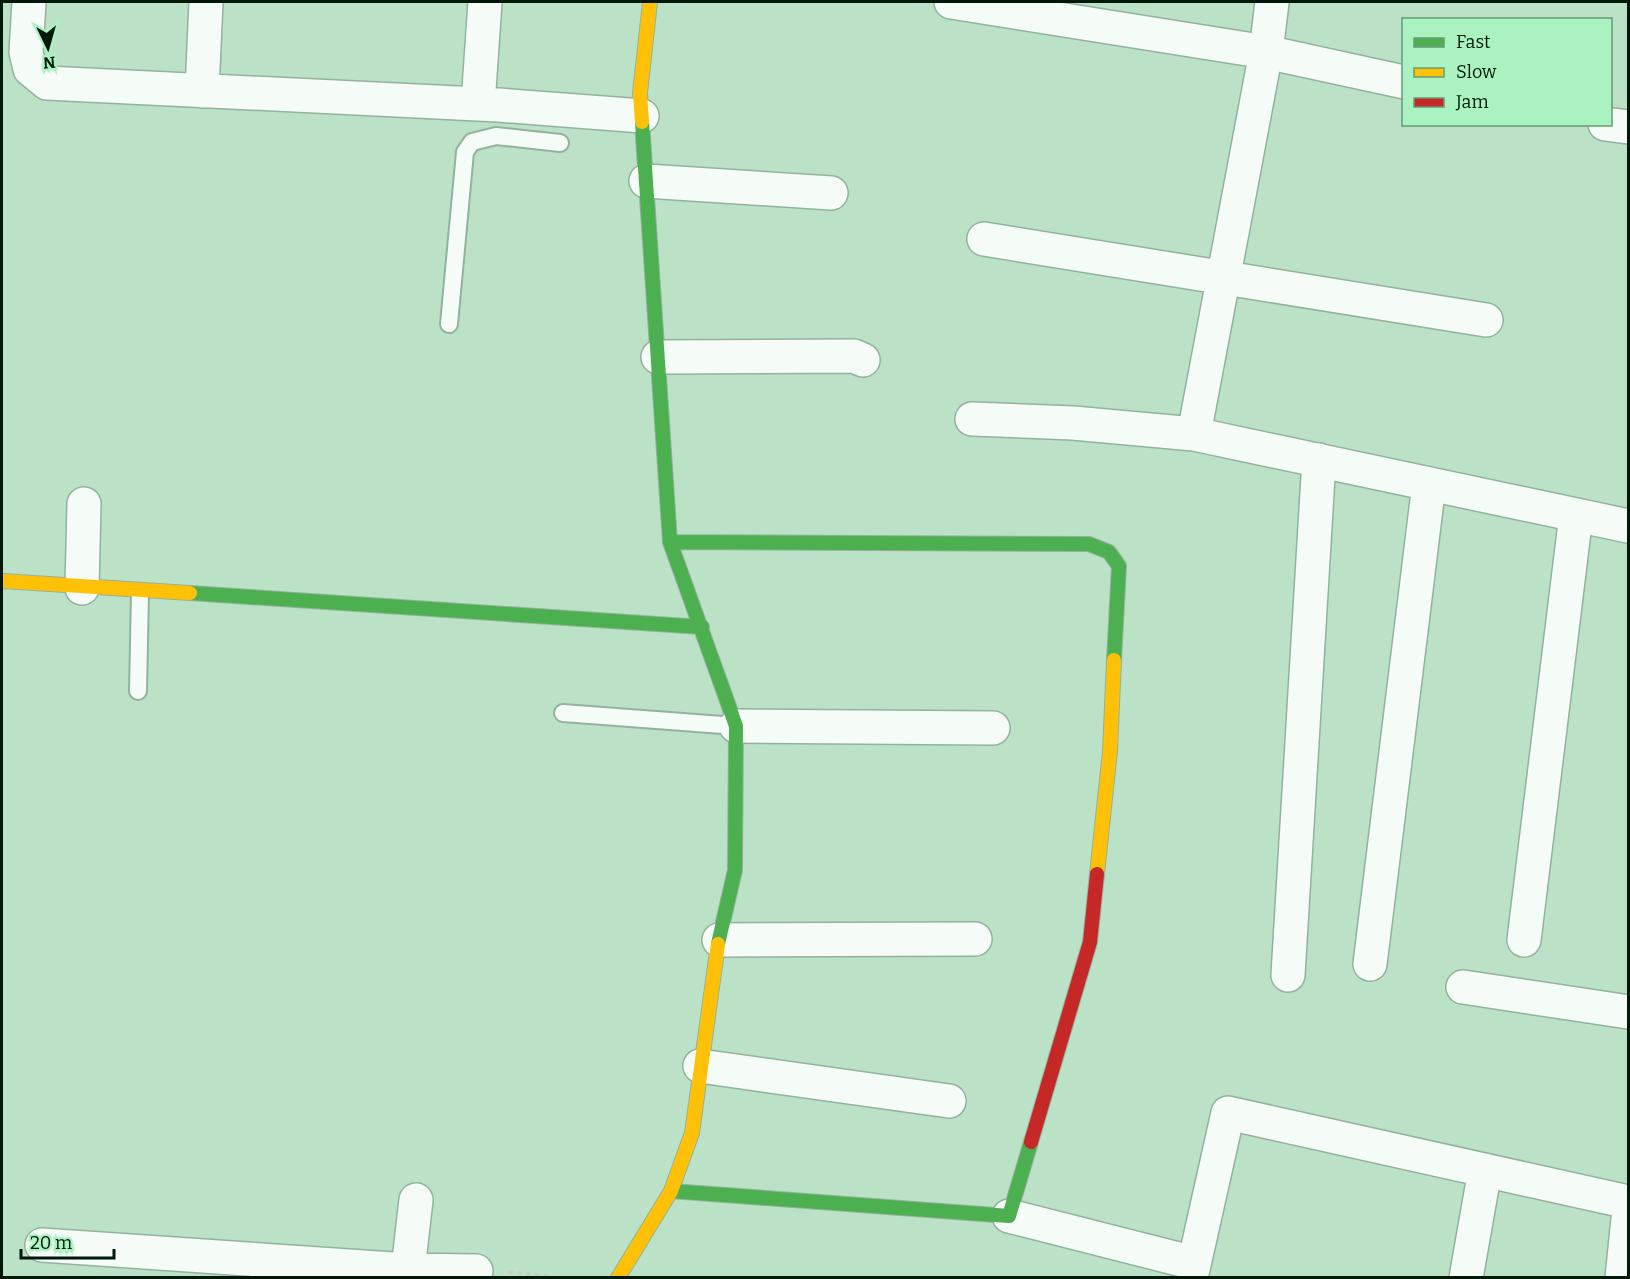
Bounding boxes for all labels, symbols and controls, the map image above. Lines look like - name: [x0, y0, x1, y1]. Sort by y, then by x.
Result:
- north arrow: [18, 18, 78, 78]
- legend: [1402, 18, 1612, 126]
- text: Fast: [1456, 31, 1491, 53]
- text: N: [42, 52, 56, 72]
- text: Slow: [1456, 61, 1497, 83]
- text: Jam: [1455, 91, 1489, 113]
- scale bar: [21, 1222, 114, 1260]
- text: 20 m: [30, 1232, 72, 1254]

